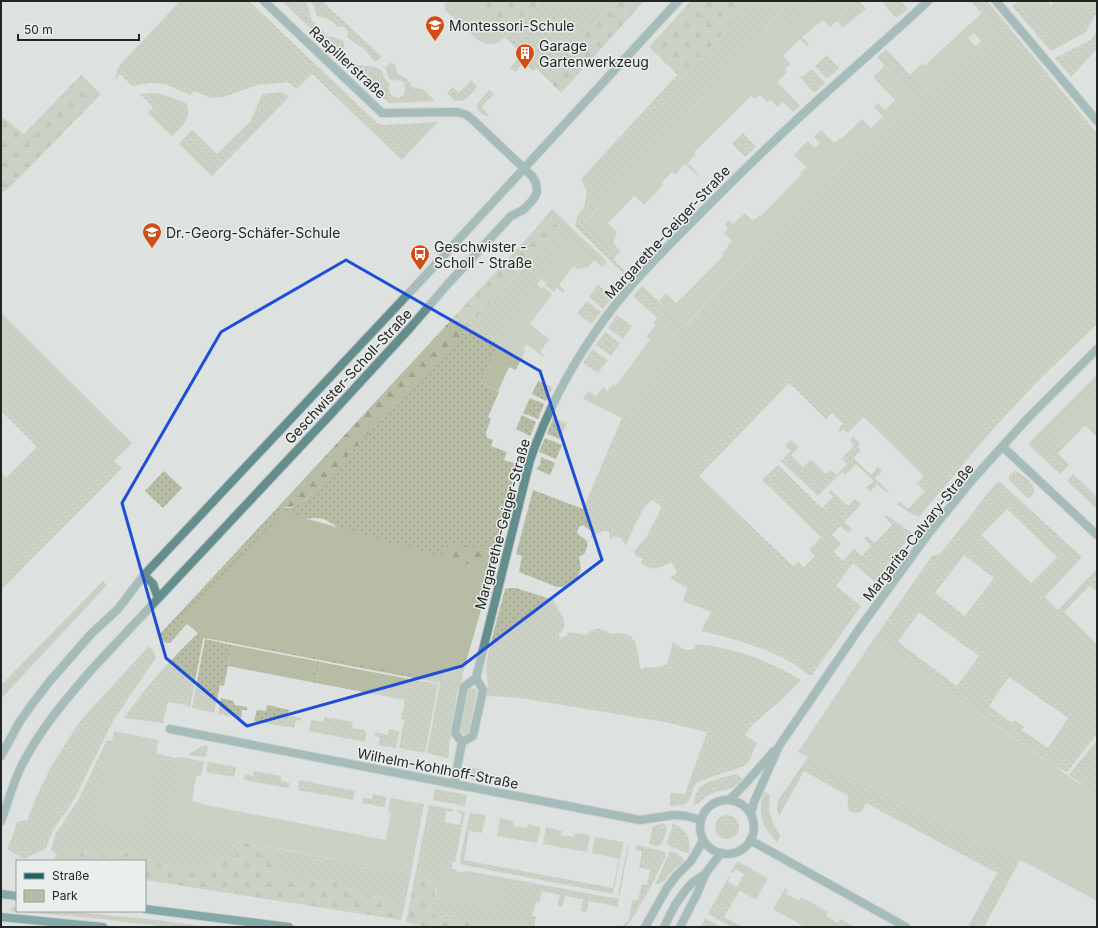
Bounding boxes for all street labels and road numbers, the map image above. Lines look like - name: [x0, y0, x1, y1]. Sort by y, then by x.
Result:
- street label: Raspillerstraße: [306, 22, 390, 102]
- street label: Margarethe-Geiger-Straße: [601, 162, 733, 302]
- street label: Geschwister-Scholl-Straße: [281, 305, 415, 447]
- street label: Margarethe-Geiger-Straße: [471, 437, 533, 611]
- street label: Margarita-Calvary-Straße: [859, 460, 977, 604]
- street label: Wilhelm-Kohlhoff-Straße: [356, 744, 520, 792]

